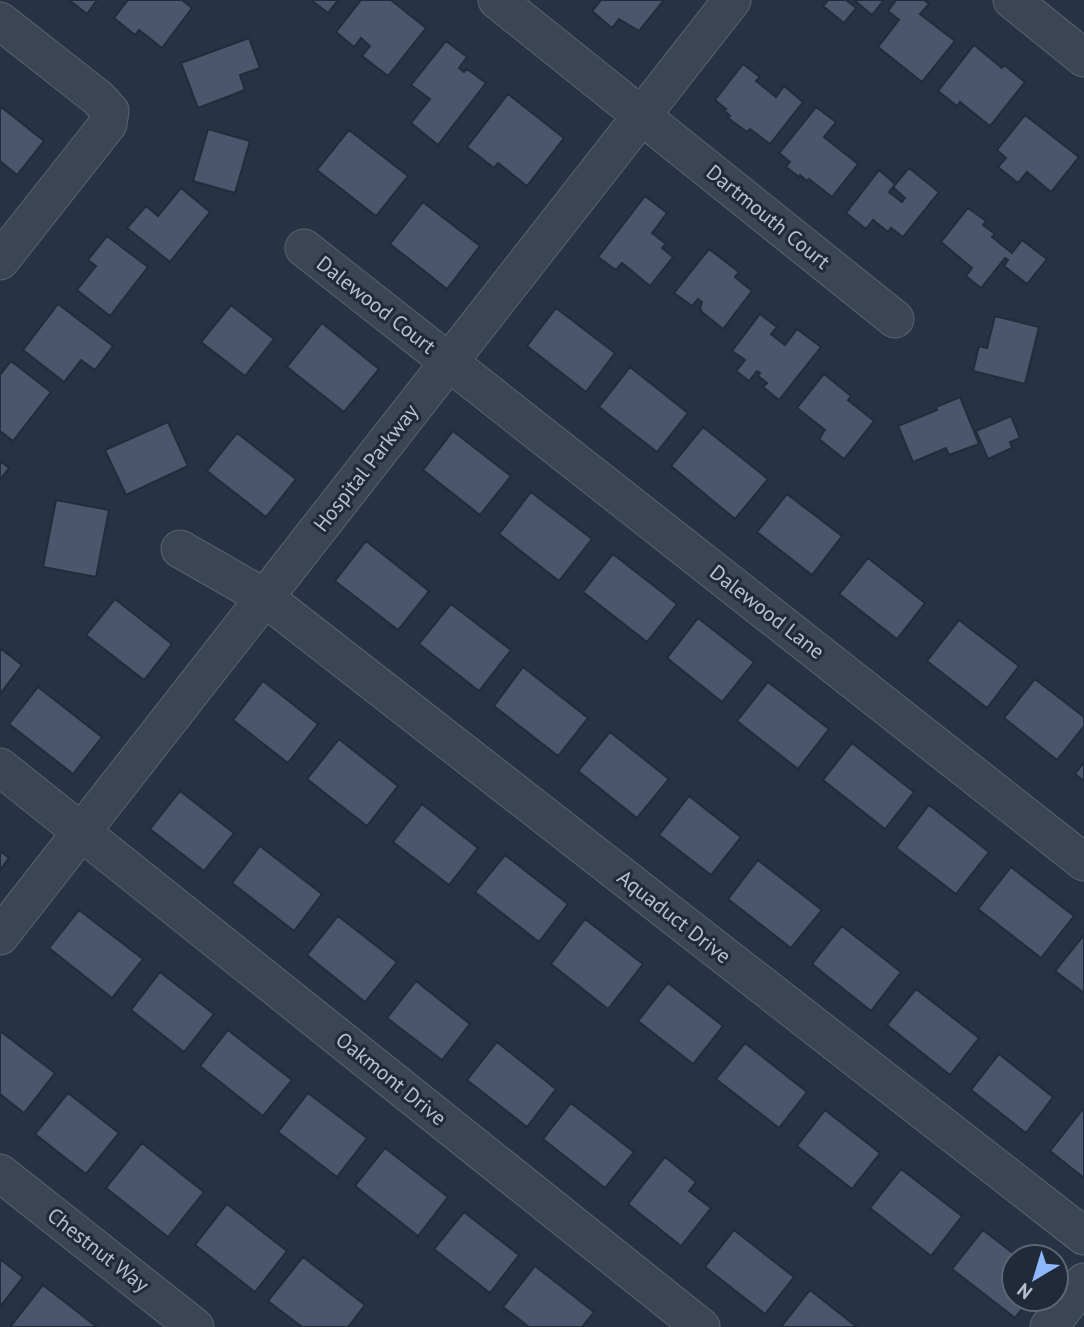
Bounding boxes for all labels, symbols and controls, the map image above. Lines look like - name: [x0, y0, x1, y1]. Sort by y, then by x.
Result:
- street label: Dartmouth Court: [701, 158, 836, 275]
- street label: Dalewood Court: [311, 250, 441, 360]
- street label: Hospital Parkway: [307, 398, 424, 537]
- street label: Dalewood Lane: [704, 558, 830, 665]
- street label: Aquaduct Drive: [612, 864, 737, 969]
- street label: Oakmont Drive: [331, 1026, 452, 1131]
- street label: Chestnut Way: [42, 1201, 155, 1298]
- north arrow: [1000, 1243, 1070, 1313]
- text: N: [1012, 1278, 1037, 1305]

